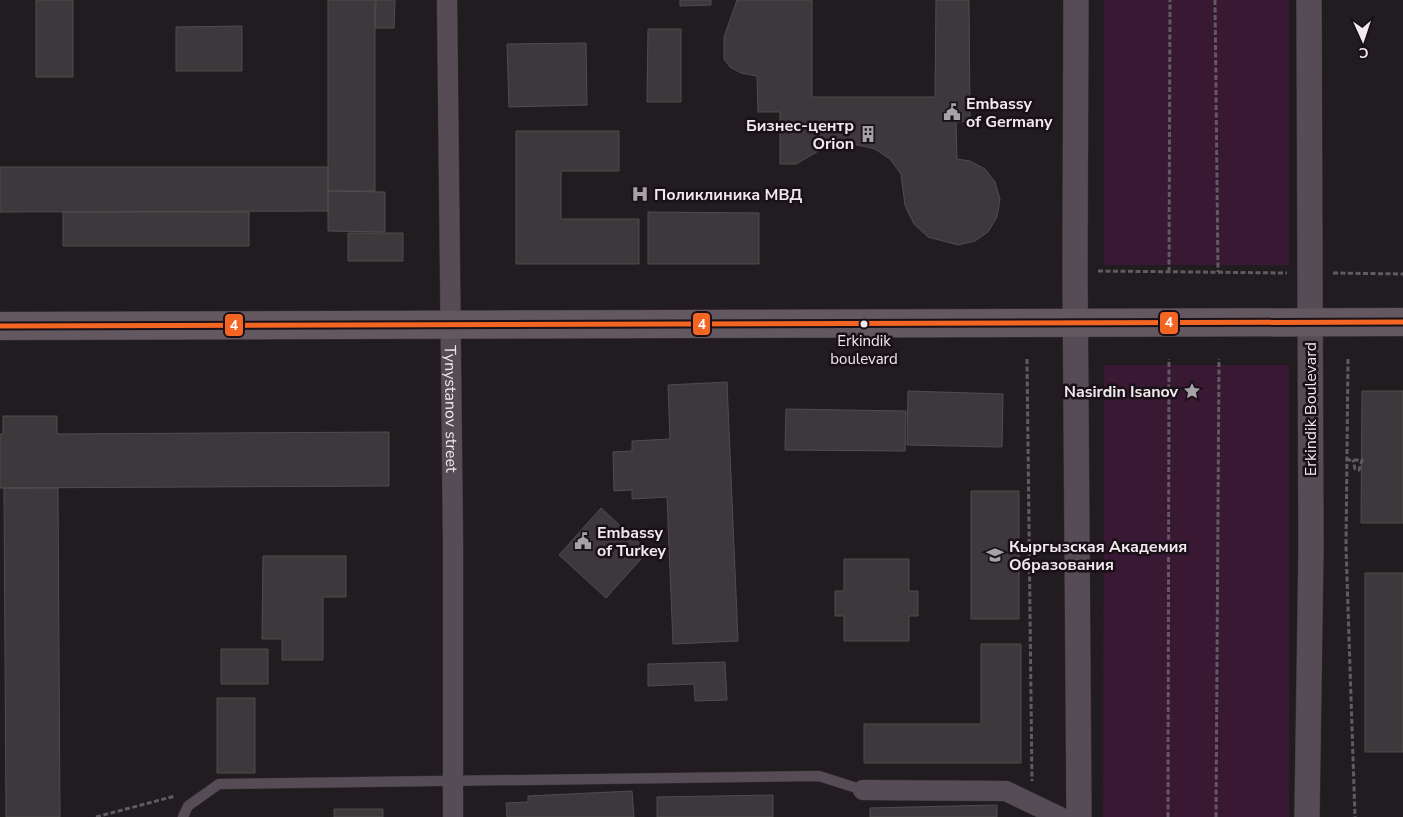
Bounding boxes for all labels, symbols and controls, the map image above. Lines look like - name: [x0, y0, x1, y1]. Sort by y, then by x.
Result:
- north arrow: [1338, 15, 1388, 65]
- text: С: [1358, 43, 1369, 62]
- place label: Embassy of Germany: [966, 93, 1053, 133]
- public building icon: Embassy of Germany: [942, 102, 962, 122]
- place label: Бизнес-центр Orion: [746, 115, 854, 155]
- building icon: Бизнес-центр Orion: [858, 124, 878, 144]
- hospital icon: Поликлиника МВД: [630, 184, 650, 204]
- place label: Поликлиника МВД: [654, 184, 803, 206]
- line badge: 4: [1159, 311, 1179, 335]
- line badge: 4: [692, 312, 711, 336]
- line badge: 4: [224, 313, 244, 337]
- text: 4: [1165, 313, 1174, 332]
- text: 4: [698, 315, 707, 334]
- text: 4: [230, 316, 239, 335]
- marker: Erkindik boulevard: [859, 319, 869, 329]
- place label: Erkindik boulevard: [830, 331, 898, 369]
- street label: Erkindik Boulevard: [1300, 342, 1322, 476]
- street label: Tynystanov street: [439, 345, 462, 473]
- place label: Nasirdin Isanov: [1064, 381, 1179, 403]
- place icon: Nasirdin Isanov: [1182, 381, 1202, 401]
- place label: Embassy of Turkey: [597, 522, 667, 562]
- public building icon: Embassy of Turkey: [573, 531, 593, 551]
- place label: Кыргызская Академия Образования: [1009, 536, 1187, 576]
- school or university icon: Кыргызская Академия Образования: [985, 545, 1005, 565]

